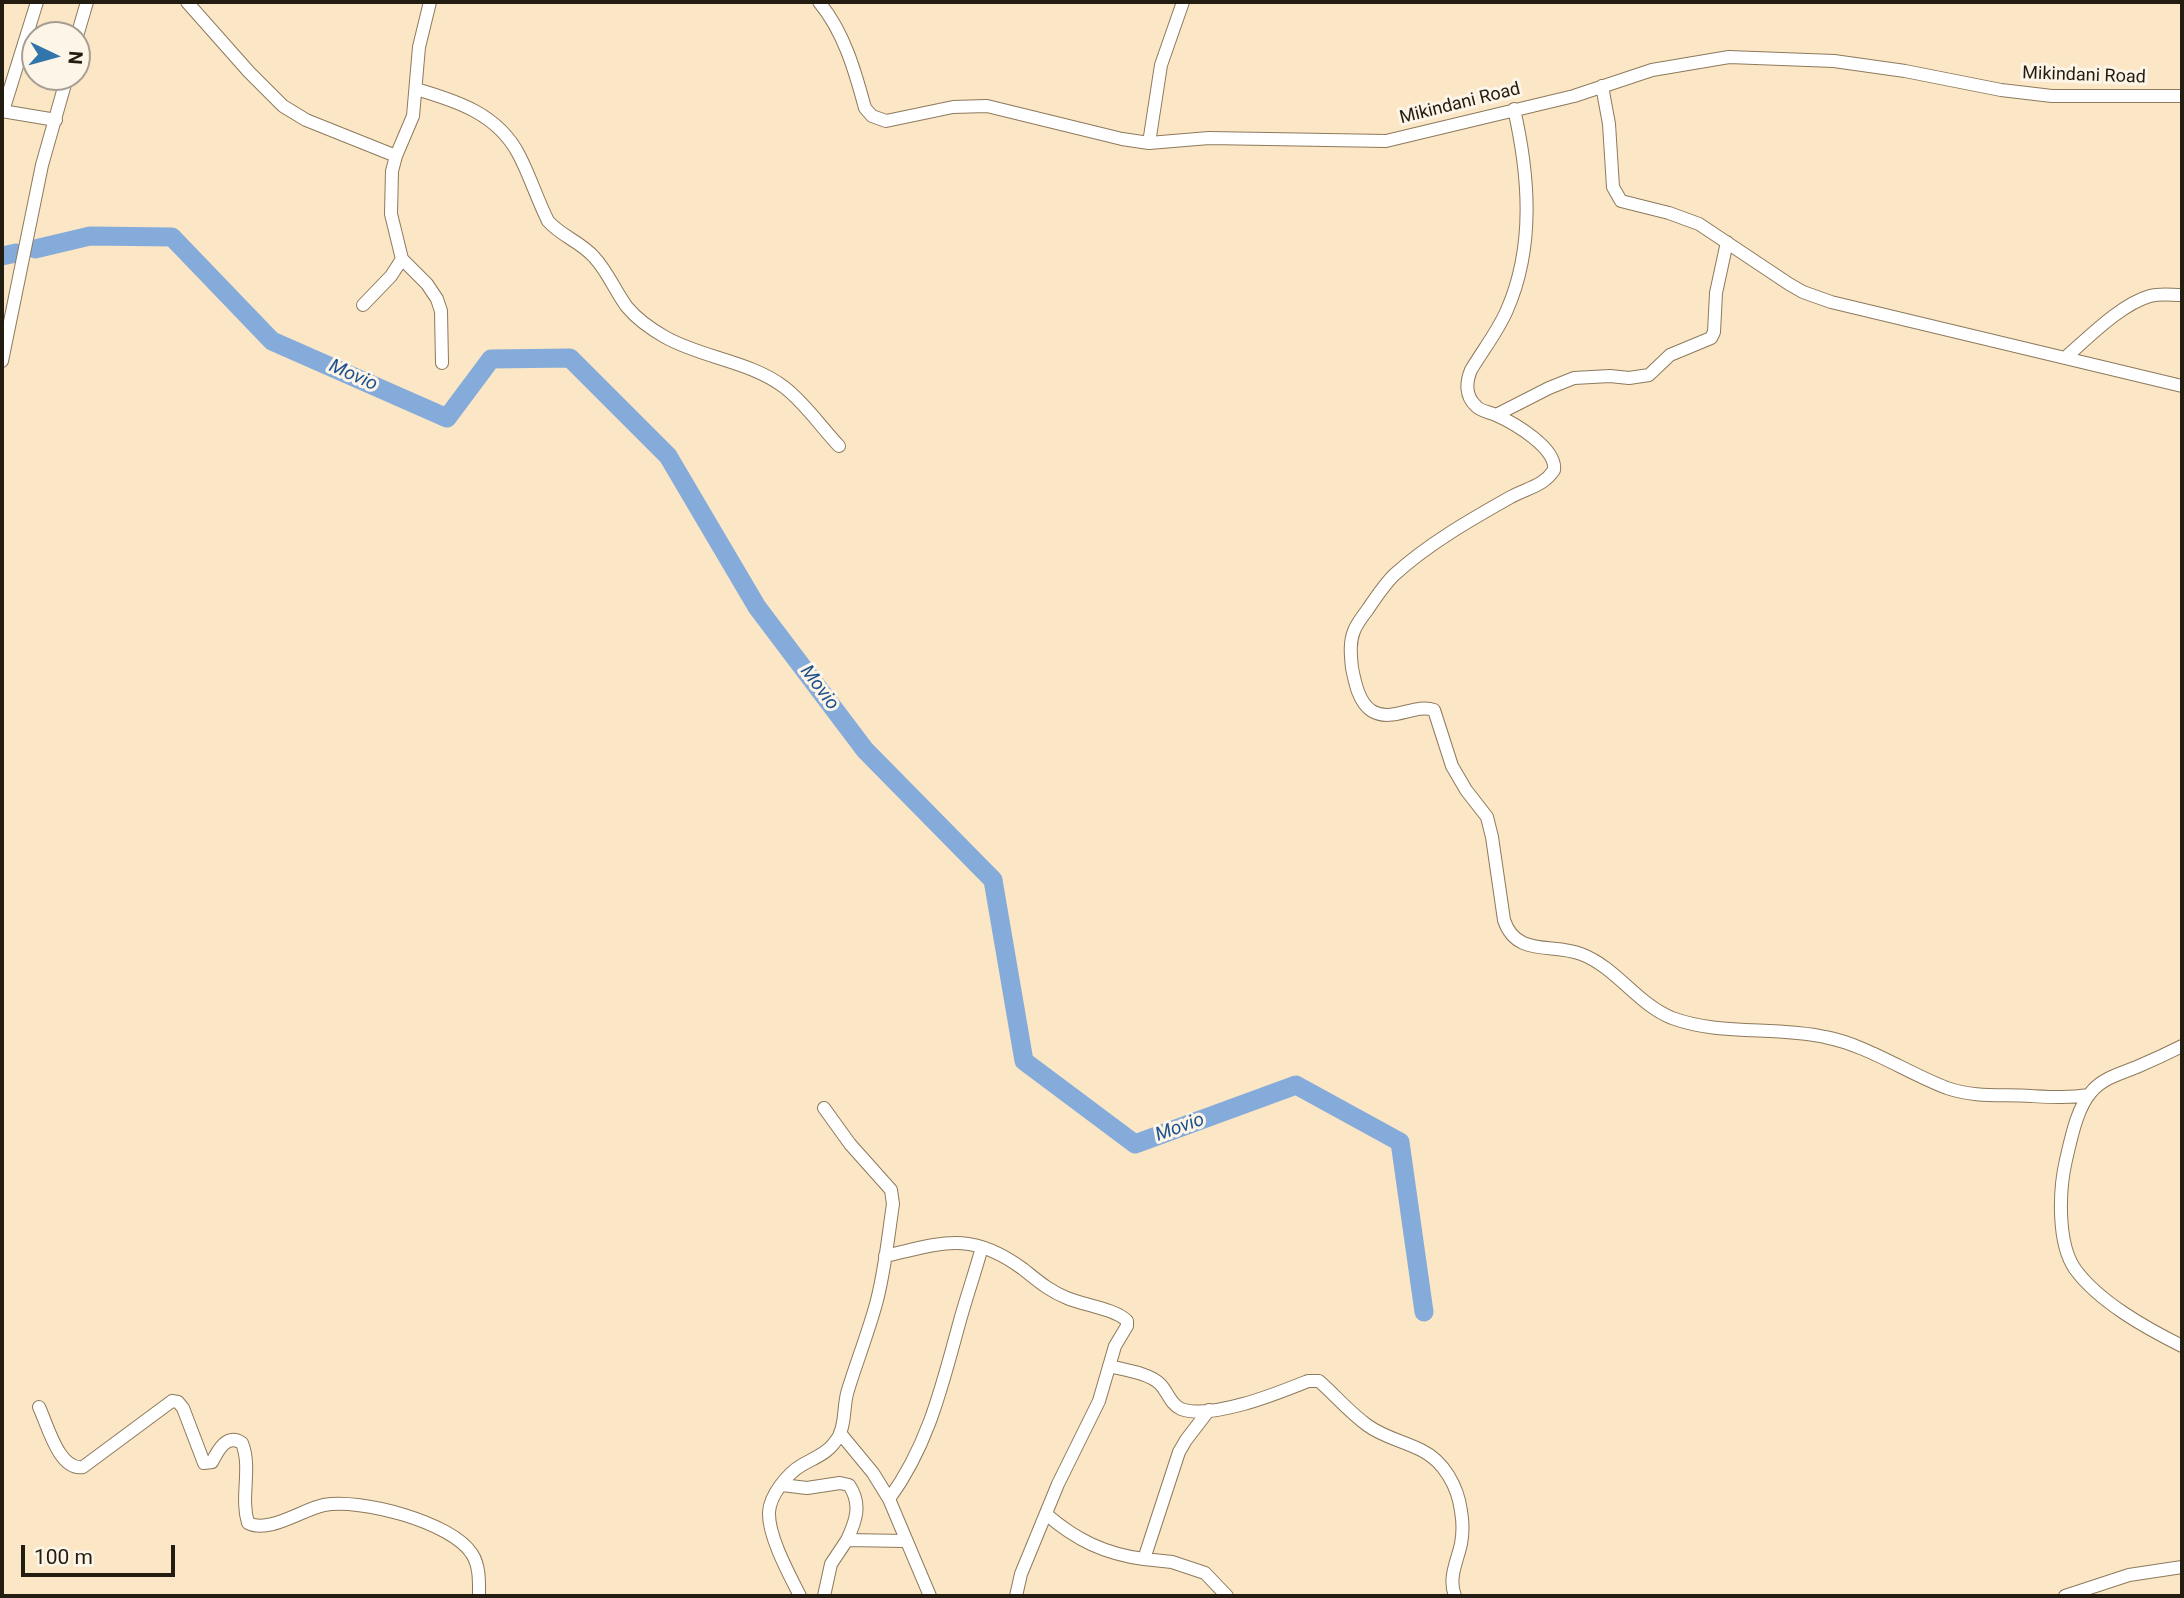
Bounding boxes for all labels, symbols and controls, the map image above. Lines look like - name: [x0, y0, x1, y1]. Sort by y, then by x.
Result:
- north arrow: [21, 21, 91, 91]
- text: N: [63, 50, 87, 65]
- street label: Mikindani Road: [2022, 63, 2146, 89]
- street label: Mikindani Road: [1397, 79, 1523, 129]
- water label: Movio: [325, 355, 381, 397]
- water label: Movio: [795, 661, 843, 715]
- water label: Movio: [1152, 1109, 1208, 1147]
- scale bar: [24, 1532, 178, 1576]
- text: 100 m: [34, 1545, 93, 1569]

